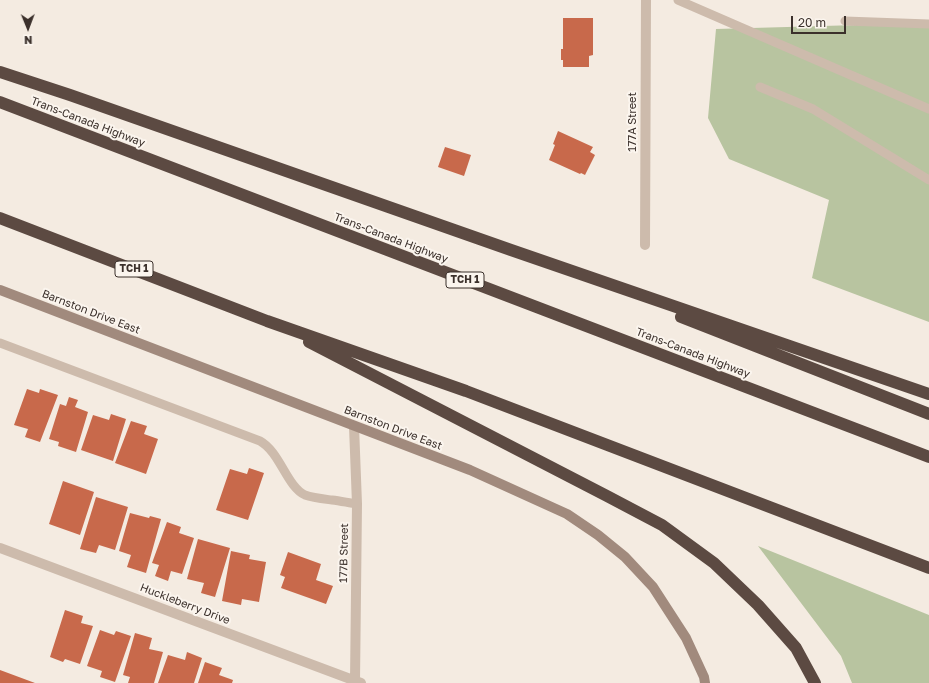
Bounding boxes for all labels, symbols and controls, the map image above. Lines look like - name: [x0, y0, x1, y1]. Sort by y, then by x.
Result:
- north arrow: [8, 8, 48, 48]
- scale bar: [793, 8, 848, 34]
- text: 20 m: [798, 15, 826, 30]
- text: N: [24, 34, 33, 47]
- street label: 177A Street: [626, 92, 640, 152]
- street label: Trans-Canada Highway: [29, 94, 147, 150]
- street label: Trans-Canada Highway: [332, 210, 450, 266]
- road number: TCH 1: [115, 261, 153, 277]
- road number: TCH 1: [446, 272, 484, 288]
- street label: Barnston Drive East: [40, 287, 142, 337]
- street label: Trans-Canada Highway: [634, 325, 752, 381]
- street label: Barnston Drive East: [342, 403, 444, 453]
- street label: 177B Street: [337, 523, 351, 583]
- street label: Huckleberry Drive: [138, 581, 232, 627]

